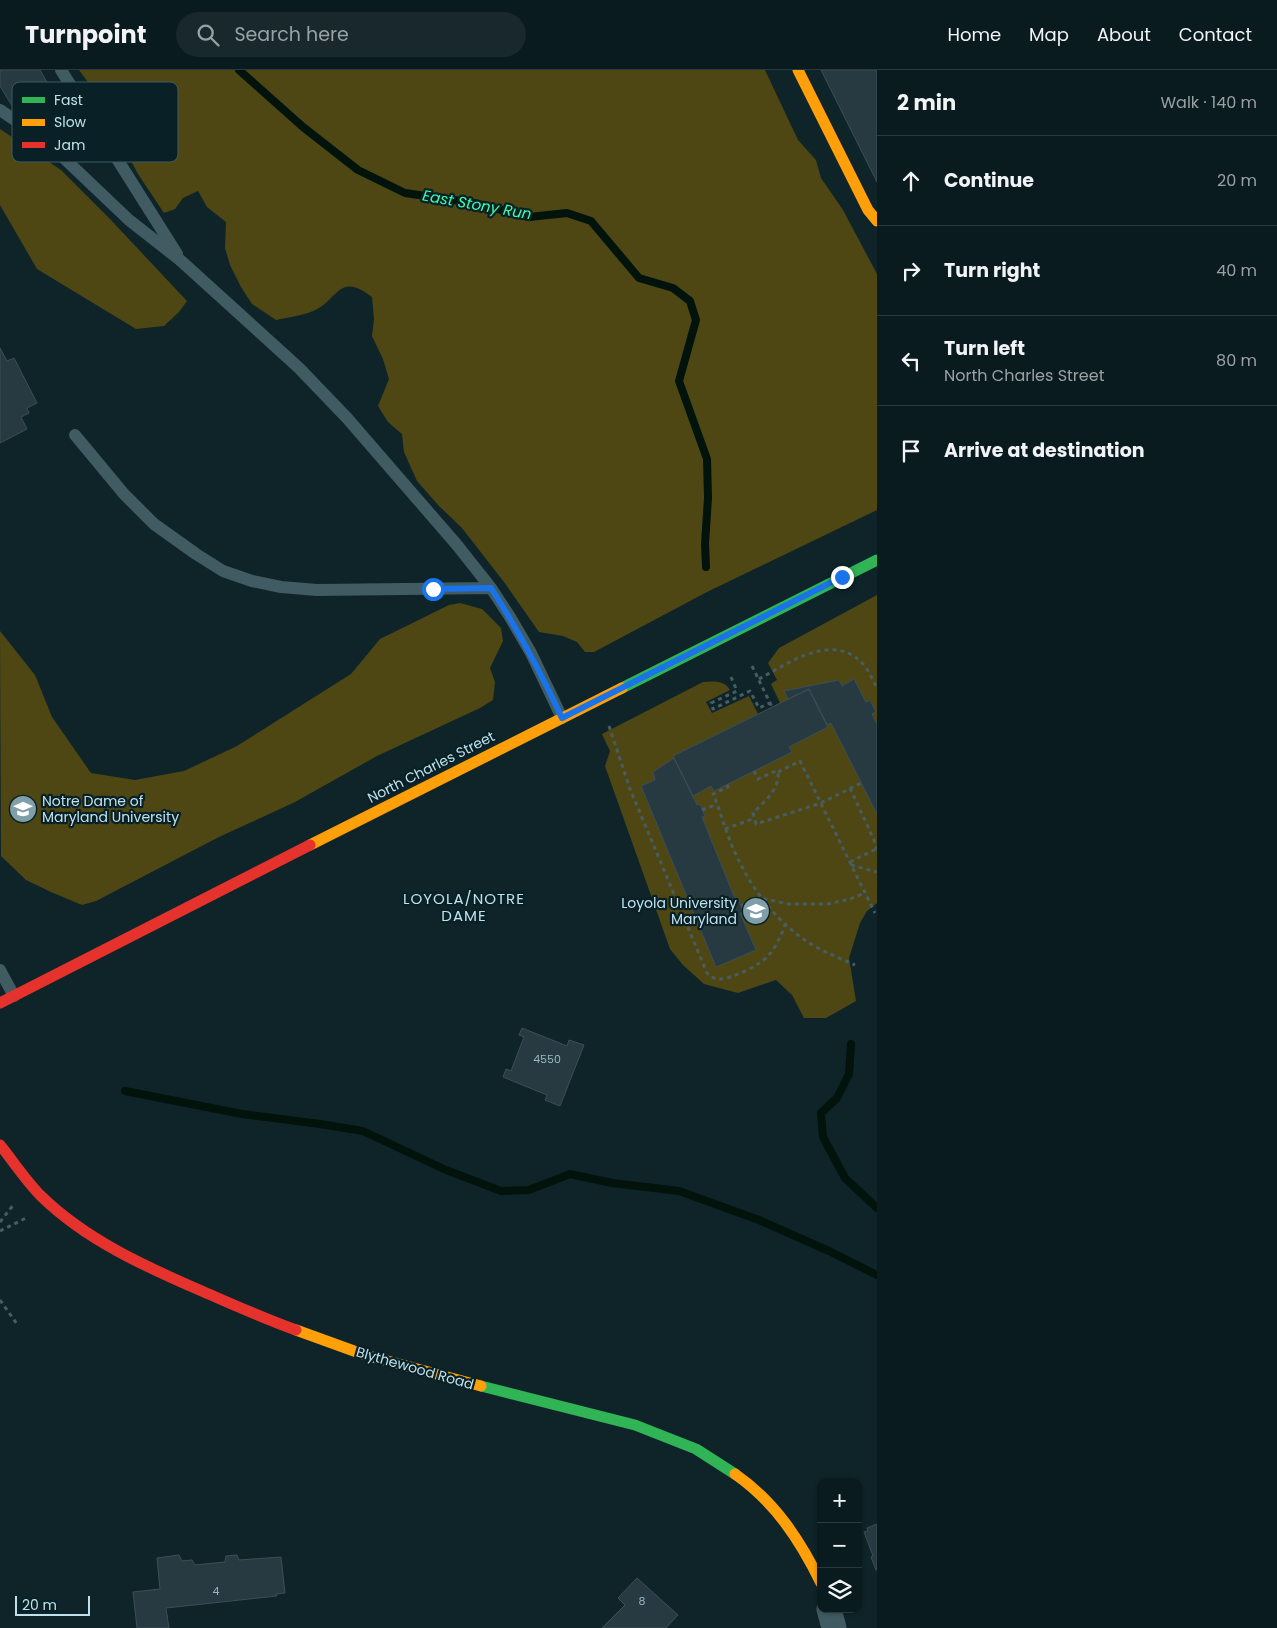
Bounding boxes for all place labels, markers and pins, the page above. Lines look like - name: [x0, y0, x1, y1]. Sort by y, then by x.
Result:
- place label: Notre Dame of Maryland University: [42, 791, 179, 827]
- school or university icon: Notre Dame of Maryland University: [8, 794, 38, 824]
- place label: Loyola University Maryland: [621, 893, 737, 929]
- school or university icon: Loyola University Maryland: [741, 896, 771, 926]

